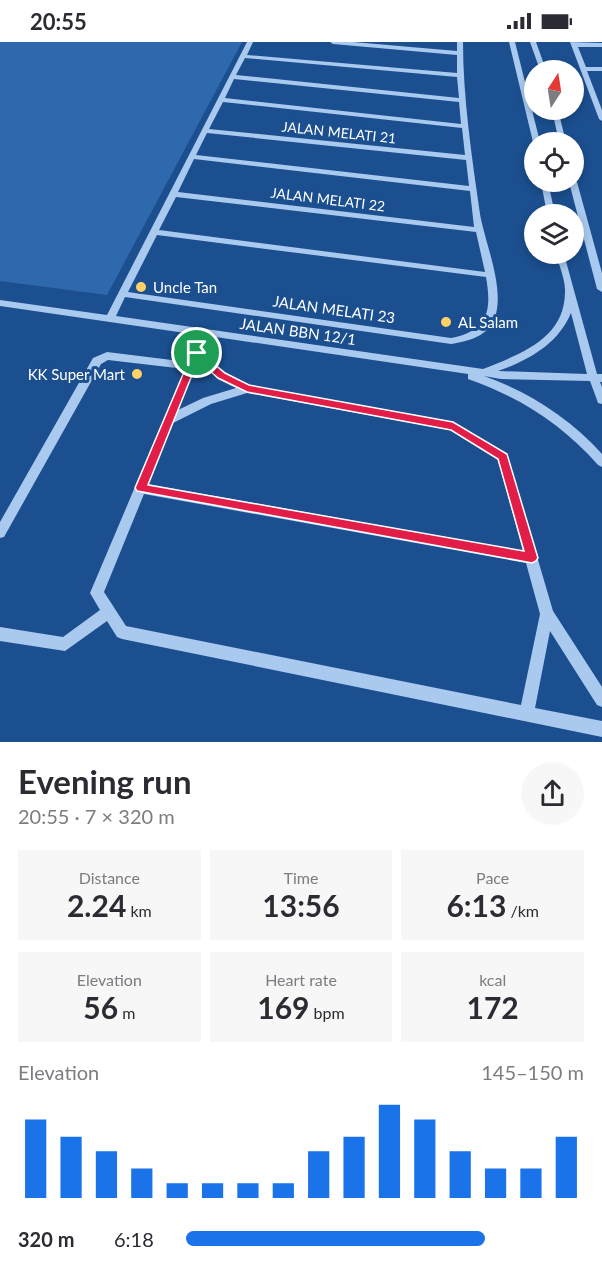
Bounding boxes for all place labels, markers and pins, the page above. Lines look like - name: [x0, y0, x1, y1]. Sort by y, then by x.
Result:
- place label: Uncle Tan: [153, 278, 217, 296]
- marker: Uncle Tan: [134, 280, 148, 294]
- place label: AL Salam: [458, 313, 518, 331]
- marker: AL Salam: [439, 315, 453, 329]
- pin: [171, 327, 222, 378]
- place label: KK Super Mart: [28, 365, 126, 383]
- marker: KK Super Mart: [130, 367, 144, 381]

